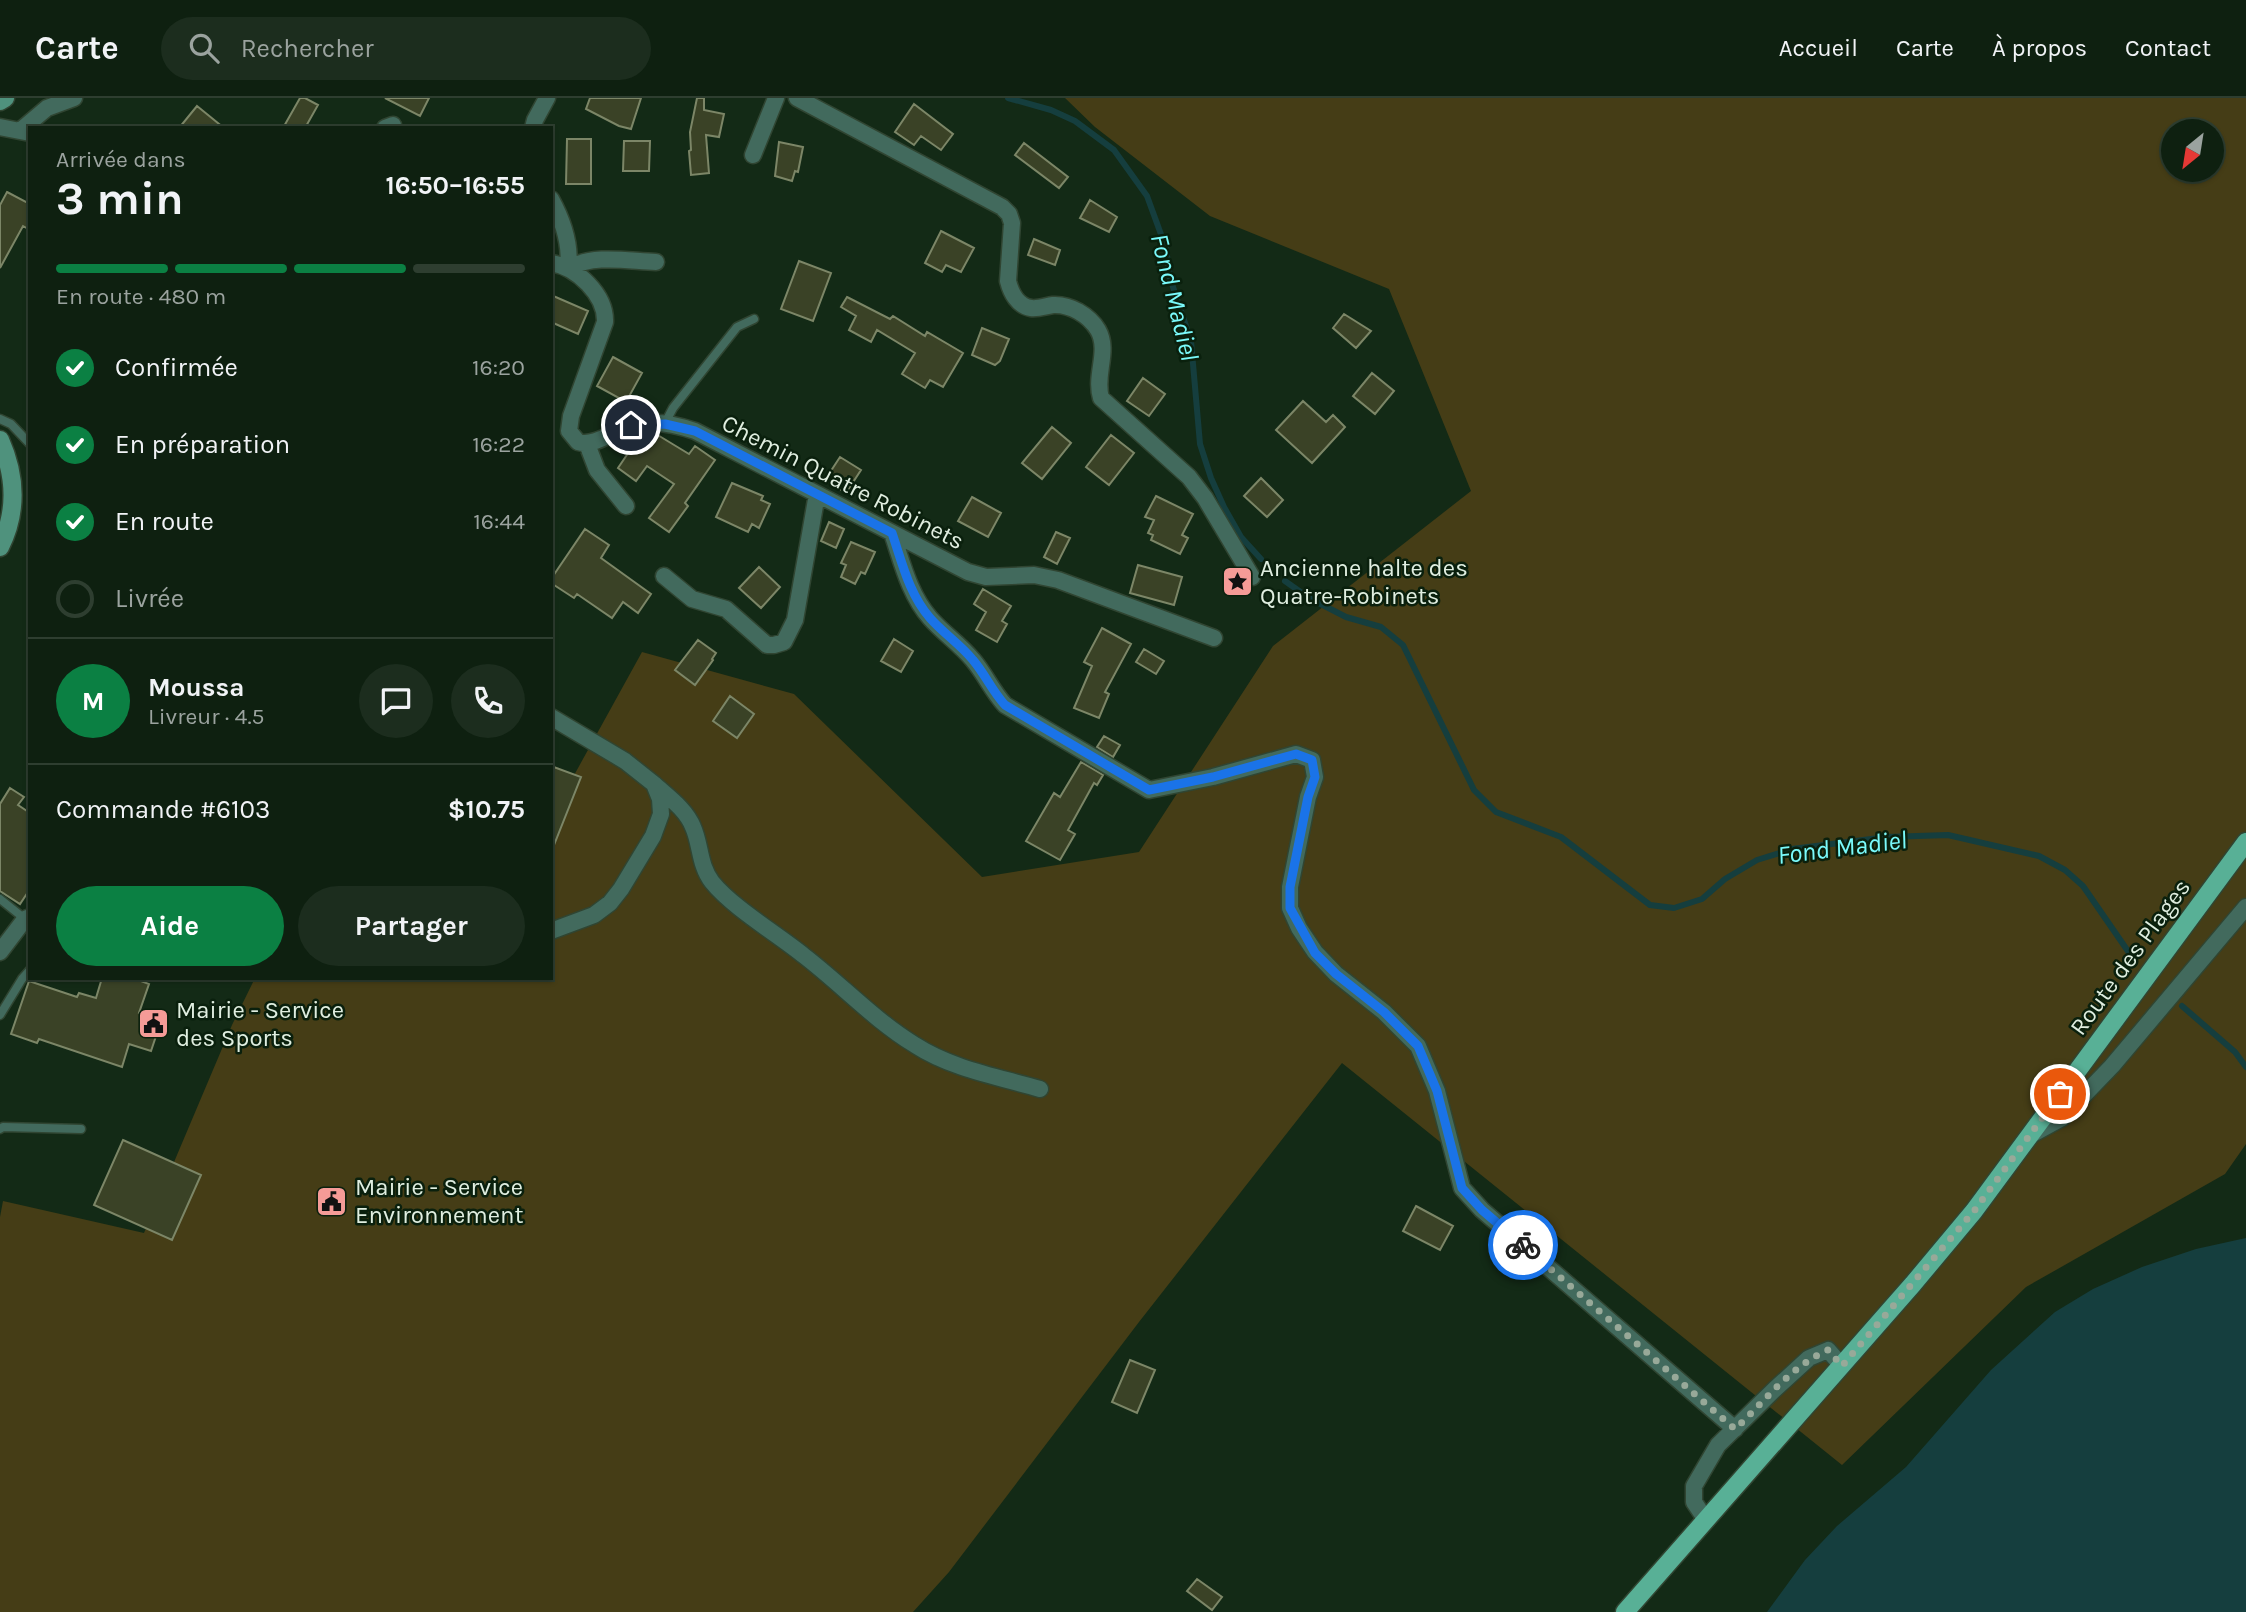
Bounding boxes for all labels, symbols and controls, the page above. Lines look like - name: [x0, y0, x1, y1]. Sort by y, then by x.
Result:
- search box: [161, 17, 651, 80]
- text: Carte: [35, 29, 119, 67]
- icon: search: [185, 29, 223, 67]
- text: Rechercher: [241, 33, 374, 64]
- text: Accueil: [1779, 34, 1858, 62]
- text: Carte: [1896, 34, 1954, 62]
- text: À propos: [1992, 34, 2087, 62]
- text: Contact: [2125, 34, 2211, 62]
- north arrow: [2161, 119, 2224, 182]
- map controls: [2161, 119, 2224, 182]
- text: Arrivée dans: [56, 146, 186, 173]
- text: 16:50–16:55: [385, 170, 525, 201]
- text: 3 min: [56, 172, 184, 226]
- water label: Fond Madiel: [1144, 230, 1205, 364]
- text: En route · 480 m: [56, 283, 226, 310]
- icon: check: [56, 349, 94, 387]
- text: Confirmée: [115, 352, 238, 383]
- text: 16:20: [472, 354, 525, 381]
- pin: [601, 395, 661, 455]
- icon: home: [612, 406, 650, 444]
- street label: Chemin Quatre Robinets: [717, 409, 969, 555]
- icon: check: [56, 426, 94, 464]
- text: En préparation: [115, 429, 290, 460]
- text: 16:22: [472, 431, 525, 458]
- icon: check: [56, 503, 94, 541]
- text: En route: [115, 506, 214, 537]
- text: 16:44: [473, 508, 525, 535]
- place label: Ancienne halte des Quatre-Robinets: [1260, 554, 1468, 610]
- place icon: Ancienne halte des Quatre-Robinets: [1220, 565, 1254, 599]
- text: Livrée: [115, 583, 184, 614]
- button: chat: [359, 664, 433, 738]
- button: phone: [451, 664, 525, 738]
- text: Moussa: [148, 672, 244, 703]
- text: M: [82, 686, 104, 717]
- text: Livreur · 4.5: [148, 703, 265, 730]
- text: Commande #6103: [56, 794, 270, 825]
- text: $10.75: [448, 794, 525, 825]
- water label: Fond Madiel: [1775, 824, 1909, 871]
- street label: Route des Plages: [2064, 874, 2196, 1040]
- button: Aide: [56, 886, 284, 966]
- button: Partager: [298, 886, 525, 966]
- place label: Mairie - Service des Sports: [176, 996, 344, 1052]
- public building icon: Mairie - Service des Sports: [136, 1007, 170, 1041]
- pin: [2030, 1064, 2090, 1124]
- icon: bag: [2041, 1075, 2079, 1113]
- place label: Mairie - Service Environnement: [355, 1173, 524, 1229]
- public building icon: Mairie - Service Environnement: [315, 1184, 349, 1218]
- courier: [1488, 1210, 1558, 1280]
- icon: bike: [1504, 1226, 1542, 1264]

